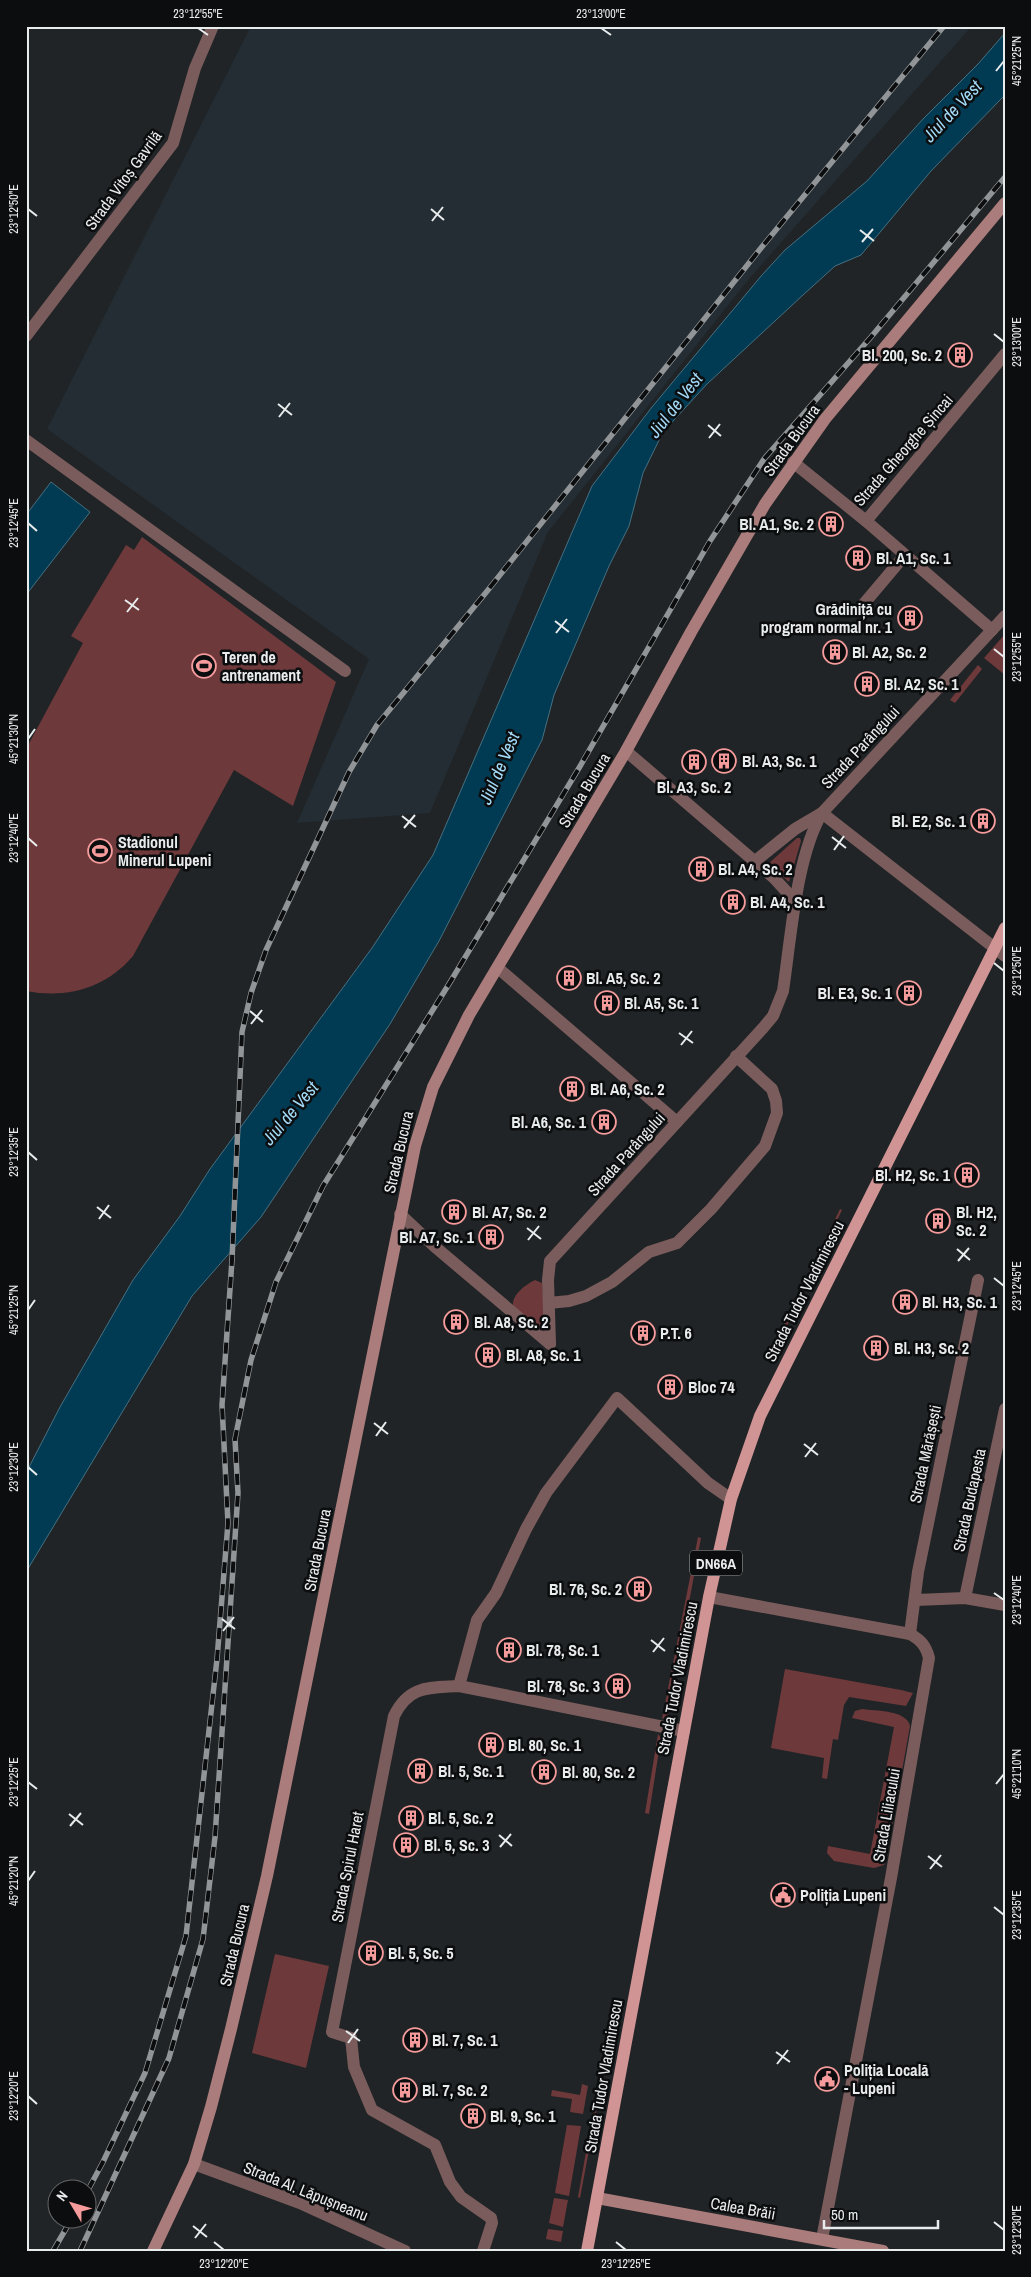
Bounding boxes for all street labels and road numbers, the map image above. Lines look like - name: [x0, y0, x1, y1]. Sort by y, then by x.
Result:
- street label: Strada Vitoș Gavrilă: [79, 125, 167, 234]
- street label: Strada Gheorghe Șincai: [848, 389, 958, 511]
- street label: Strada Bucura: [757, 399, 825, 480]
- street label: Strada Parângului: [816, 701, 904, 793]
- street label: Strada Bucura: [553, 748, 615, 832]
- street label: Strada Parângului: [582, 1107, 670, 1201]
- street label: Strada Bucura: [378, 1108, 418, 1195]
- street label: Strada Tudor Vladimirescu: [759, 1217, 849, 1365]
- street label: Strada Mărășești: [904, 1403, 946, 1505]
- street label: Strada Budapesta: [947, 1446, 991, 1554]
- street label: Strada Bucura: [298, 1506, 336, 1593]
- road number: DN66A: [690, 1550, 742, 1576]
- street label: Strada Tudor Vladimirescu: [651, 1600, 703, 1756]
- street label: Strada Liliacului: [867, 1766, 905, 1864]
- street label: Strada Spirul Haret: [325, 1809, 369, 1924]
- street label: Strada Bucura: [214, 1901, 254, 1988]
- street label: Strada Tudor Vladimirescu: [579, 1998, 627, 2154]
- street label: Strada Al. Lăpușneanu: [240, 2156, 372, 2226]
- street label: Calea Brăii: [709, 2191, 777, 2225]

